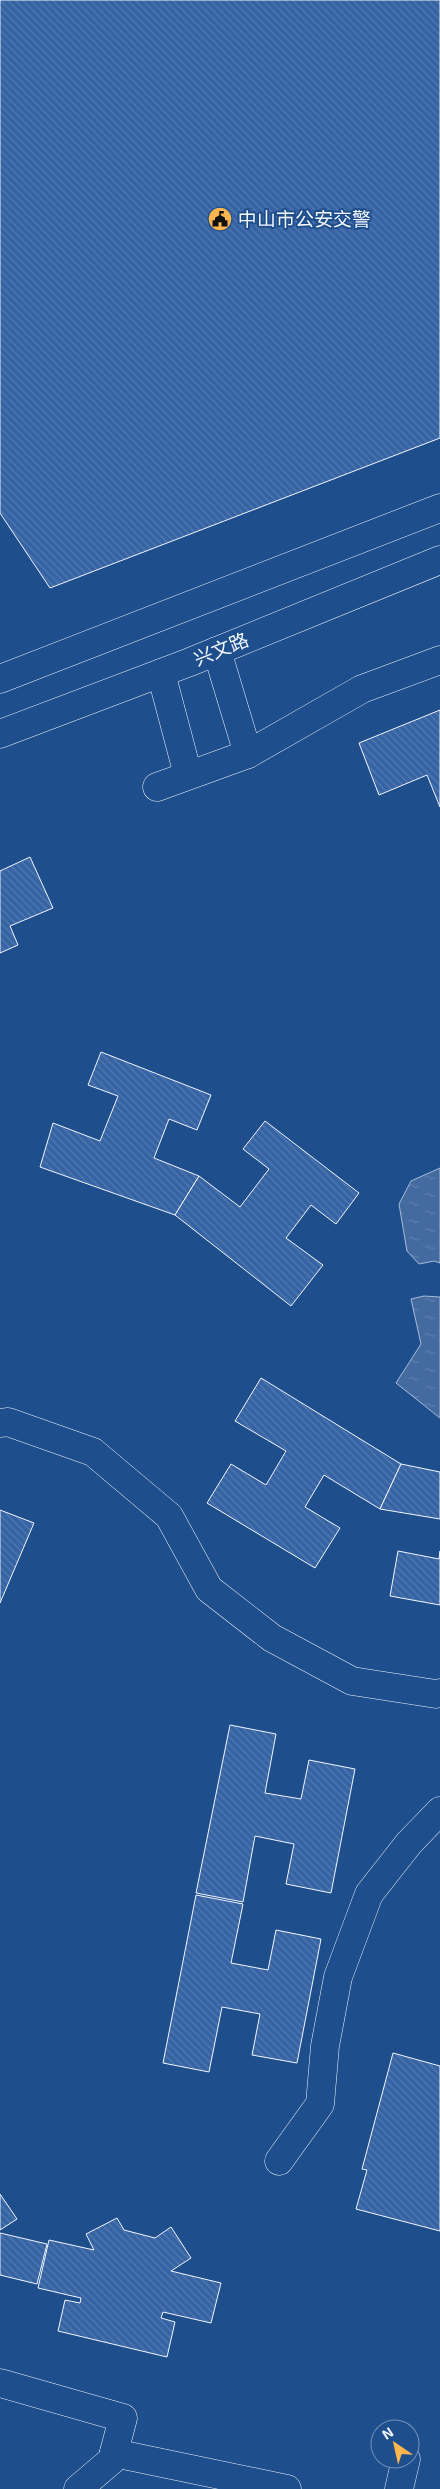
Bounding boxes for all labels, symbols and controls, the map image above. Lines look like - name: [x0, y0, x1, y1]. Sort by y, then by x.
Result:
- public building icon: 中山市公安交警: [207, 206, 233, 232]
- place label: 中山市公安交警: [238, 207, 371, 230]
- street label: 兴文路: [190, 627, 252, 670]
- north arrow: [370, 2419, 420, 2469]
- text: N: [379, 2423, 396, 2443]

